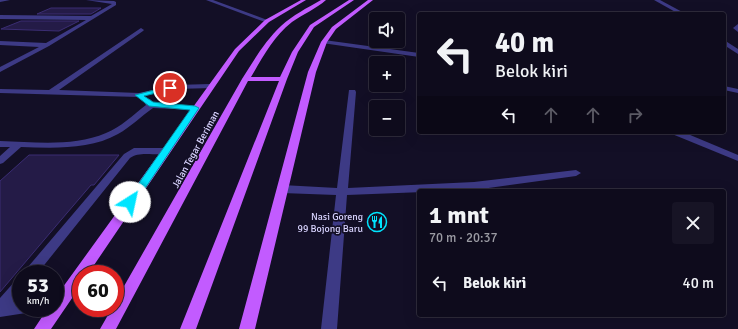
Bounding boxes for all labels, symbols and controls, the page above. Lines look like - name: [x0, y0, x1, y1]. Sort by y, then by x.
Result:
- map controls: [369, 12, 405, 136]
- button: sound: [369, 12, 405, 48]
- text: 40 m: [495, 26, 554, 60]
- icon: left: [429, 28, 481, 80]
- button: +: [369, 56, 405, 92]
- text: Belok kiri: [495, 60, 568, 82]
- pin: [153, 71, 187, 105]
- icon: arrive: [159, 77, 181, 99]
- button: −: [369, 100, 405, 136]
- icon: left: [498, 104, 520, 126]
- icon: ahead: [540, 104, 562, 126]
- icon: ahead: [582, 104, 604, 126]
- icon: right: [624, 104, 646, 126]
- street label: Jalan Tegar Beriman: [170, 109, 222, 190]
- position arrow: [109, 181, 151, 223]
- text: 1 mnt: [429, 200, 489, 230]
- button: close: [672, 202, 714, 244]
- place label: Nasi Goreng 99 Bojong Baru: [298, 211, 363, 235]
- restaurant icon: Nasi Goreng 99 Bojong Baru: [366, 211, 388, 233]
- text: 70 m · 20:37: [429, 230, 498, 246]
- speed limit sign: 60: [72, 265, 124, 317]
- icon: left: [429, 272, 451, 294]
- text: 53: [27, 273, 49, 298]
- text: Belok kiri: [463, 274, 526, 292]
- text: 40 m: [683, 274, 714, 292]
- text: km/h: [27, 295, 49, 307]

